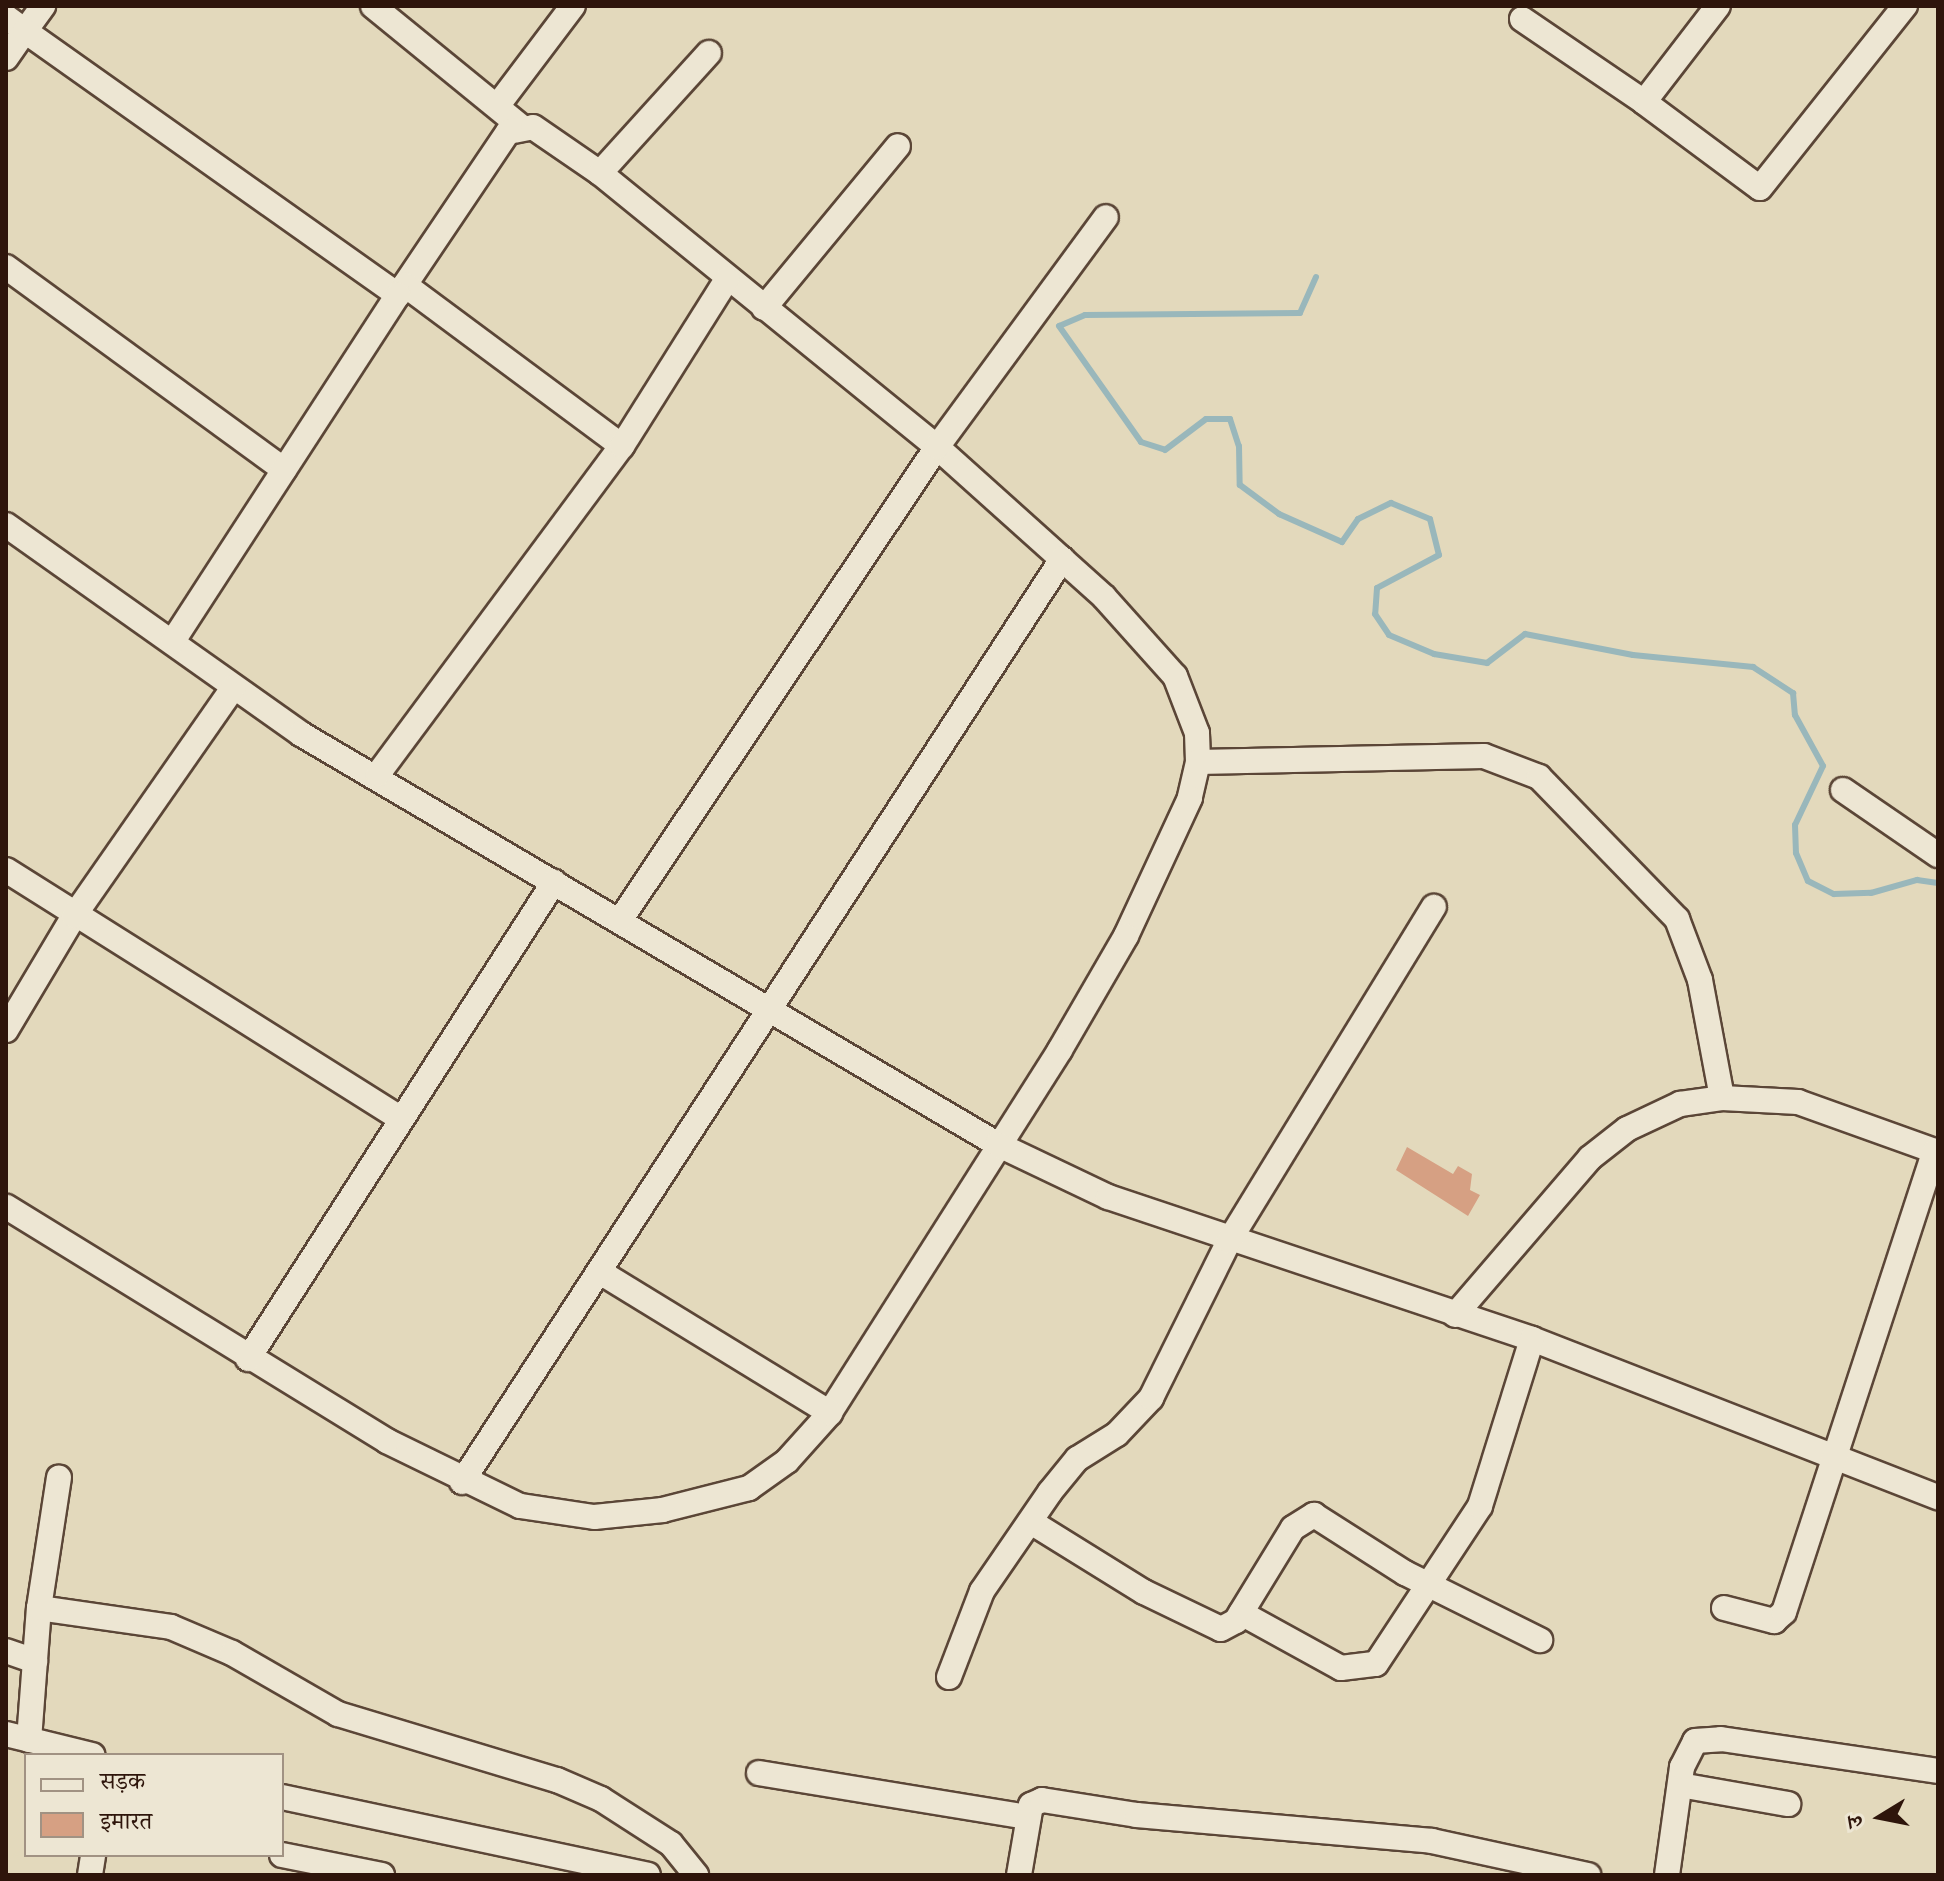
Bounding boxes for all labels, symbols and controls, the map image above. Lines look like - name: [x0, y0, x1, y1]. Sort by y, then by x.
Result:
- legend: [24, 1753, 284, 1857]
- text: सड़क: [100, 1767, 145, 1797]
- north arrow: [1840, 1777, 1920, 1857]
- text: इमारत: [100, 1807, 152, 1837]
- text: उ: [1842, 1813, 1870, 1829]

